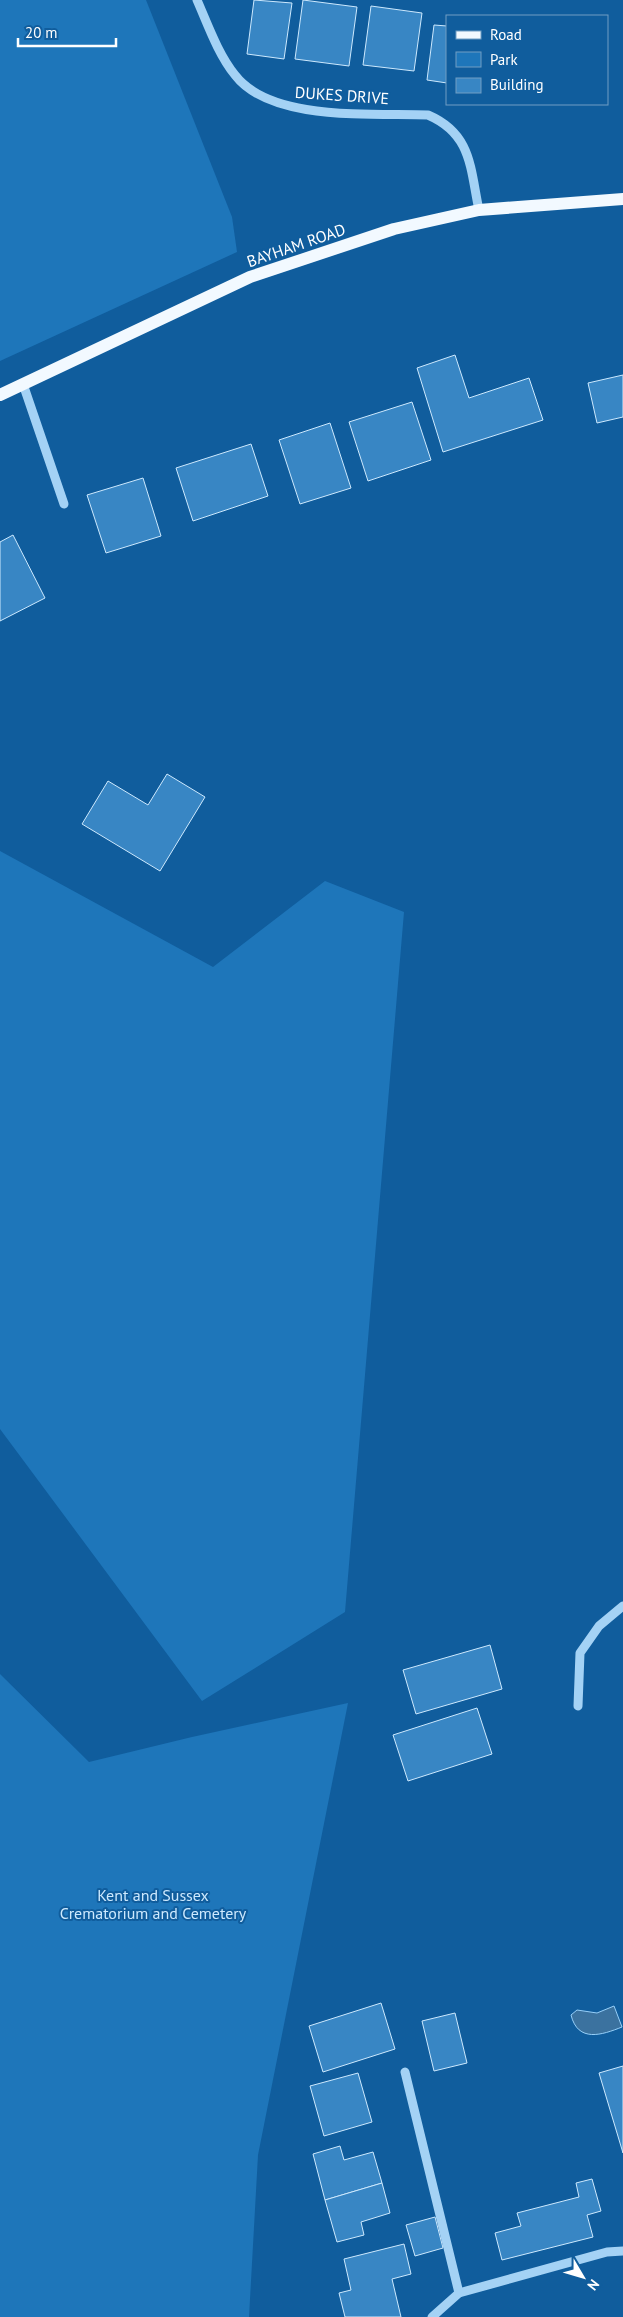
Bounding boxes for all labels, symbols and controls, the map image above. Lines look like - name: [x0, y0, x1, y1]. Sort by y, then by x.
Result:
- scale bar: [18, 15, 115, 47]
- legend: [446, 15, 608, 105]
- text: 20 m: [25, 23, 58, 42]
- text: Road: [490, 25, 522, 44]
- text: Park: [490, 50, 518, 69]
- text: Building: [490, 75, 544, 94]
- street label: DUKES DRIVE: [294, 82, 390, 108]
- street label: BAYHAM ROAD: [244, 219, 348, 271]
- park label: Kent and Sussex Crematorium and Cemetery: [60, 1885, 247, 1923]
- north arrow: [558, 2252, 608, 2302]
- text: N: [583, 2276, 603, 2294]

